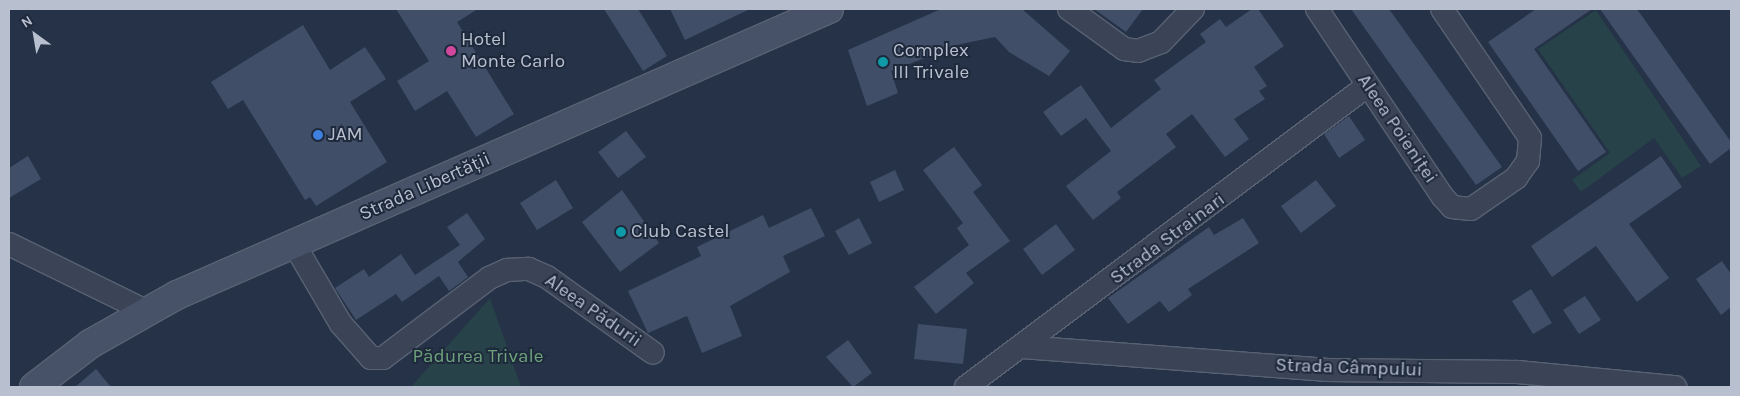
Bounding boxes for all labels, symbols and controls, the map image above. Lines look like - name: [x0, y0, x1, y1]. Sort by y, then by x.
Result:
- north arrow: [10, 10, 60, 60]
- text: N: [18, 12, 36, 32]
- place label: Hotel Monte Carlo: [461, 29, 565, 73]
- place label: Complex III Trivale: [893, 40, 969, 84]
- marker: Hotel Monte Carlo: [445, 45, 457, 57]
- marker: Complex III Trivale: [877, 56, 889, 68]
- street label: Aleea Poieniței: [1352, 70, 1442, 188]
- place label: JAM: [328, 124, 363, 146]
- marker: JAM: [312, 129, 324, 141]
- street label: Strada Libertății: [356, 148, 494, 226]
- street label: Strada Strainari: [1106, 188, 1230, 290]
- place label: Club Castel: [631, 221, 730, 243]
- marker: Club Castel: [615, 226, 627, 238]
- street label: Aleea Pădurii: [540, 269, 646, 353]
- park label: Pădurea Trivale: [412, 346, 544, 368]
- street label: Strada Câmpului: [1275, 354, 1423, 382]

